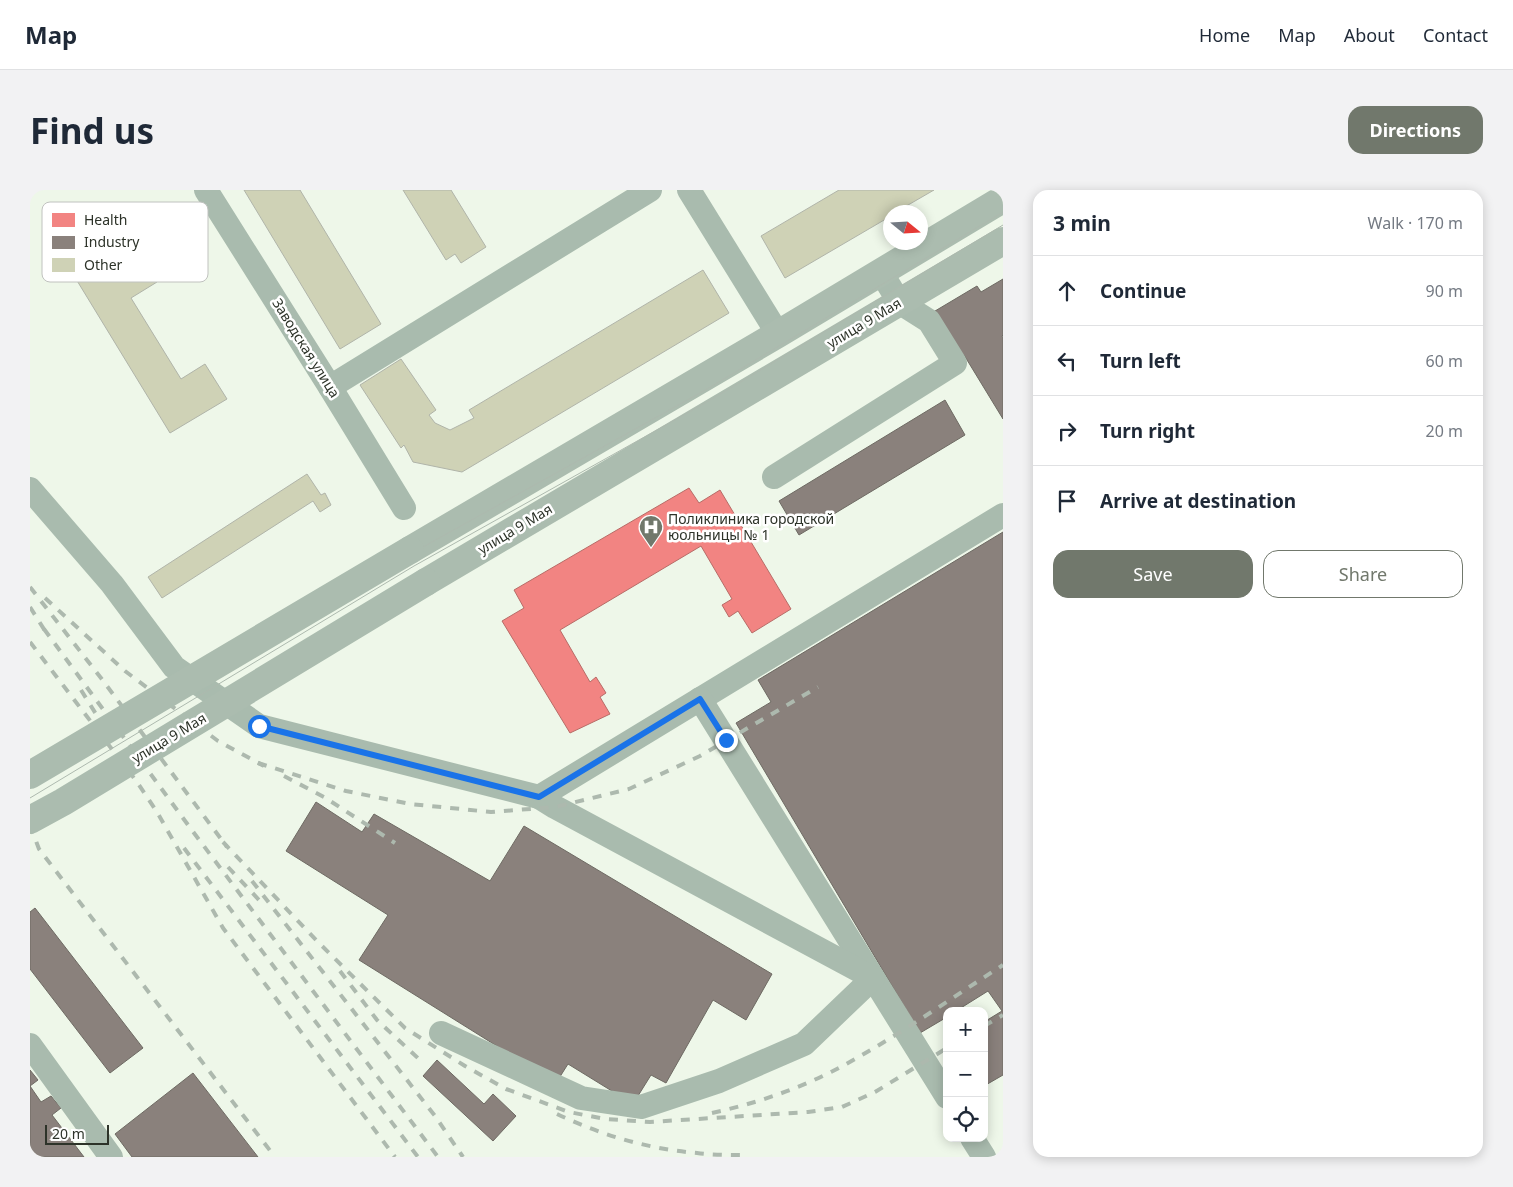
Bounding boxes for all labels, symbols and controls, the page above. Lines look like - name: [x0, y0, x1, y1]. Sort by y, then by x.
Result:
- text: Map: [25, 18, 77, 51]
- text: Home: [1199, 23, 1250, 47]
- text: Map: [1278, 23, 1316, 47]
- text: About: [1344, 23, 1395, 47]
- text: Contact: [1423, 23, 1488, 47]
- button: Directions: [1348, 106, 1483, 154]
- text: Find us: [30, 107, 154, 154]
- legend: [42, 202, 208, 282]
- north arrow: [883, 205, 928, 250]
- text: 3 min: [1053, 209, 1111, 237]
- text: Health: [84, 210, 127, 229]
- text: Walk · 170 m: [1368, 212, 1463, 234]
- text: Industry: [84, 232, 140, 251]
- text: Other: [84, 255, 123, 274]
- icon: ahead: [1053, 277, 1081, 305]
- text: Continue: [1100, 278, 1186, 304]
- text: 90 m: [1426, 280, 1463, 302]
- street label: улица 9 Мая: [823, 293, 904, 352]
- street label: Заводская улица: [268, 294, 345, 401]
- icon: left: [1053, 347, 1081, 375]
- text: Turn left: [1100, 348, 1181, 374]
- text: 60 m: [1426, 350, 1463, 372]
- icon: right: [1053, 417, 1081, 445]
- text: Turn right: [1100, 418, 1195, 444]
- text: 20 m: [1426, 420, 1463, 442]
- icon: arrive: [1053, 487, 1081, 515]
- text: Arrive at destination: [1100, 488, 1296, 514]
- street label: улица 9 Мая: [474, 499, 555, 558]
- place label: Поликлиника городской юольницы № 1: [668, 509, 834, 544]
- hospital icon: Поликлиника городской юольницы № 1: [638, 514, 664, 548]
- button: Save: [1053, 550, 1253, 598]
- button: Share: [1263, 550, 1463, 598]
- street label: улица 9 Мая: [128, 708, 209, 767]
- route start: [248, 715, 271, 738]
- route end: [715, 729, 738, 752]
- map controls: [943, 1007, 988, 1142]
- button: +: [943, 1007, 988, 1052]
- button: −: [943, 1052, 988, 1097]
- button: locate: [943, 1097, 988, 1142]
- scale bar: [45, 1122, 109, 1145]
- text: 20 m: [52, 1124, 85, 1143]

